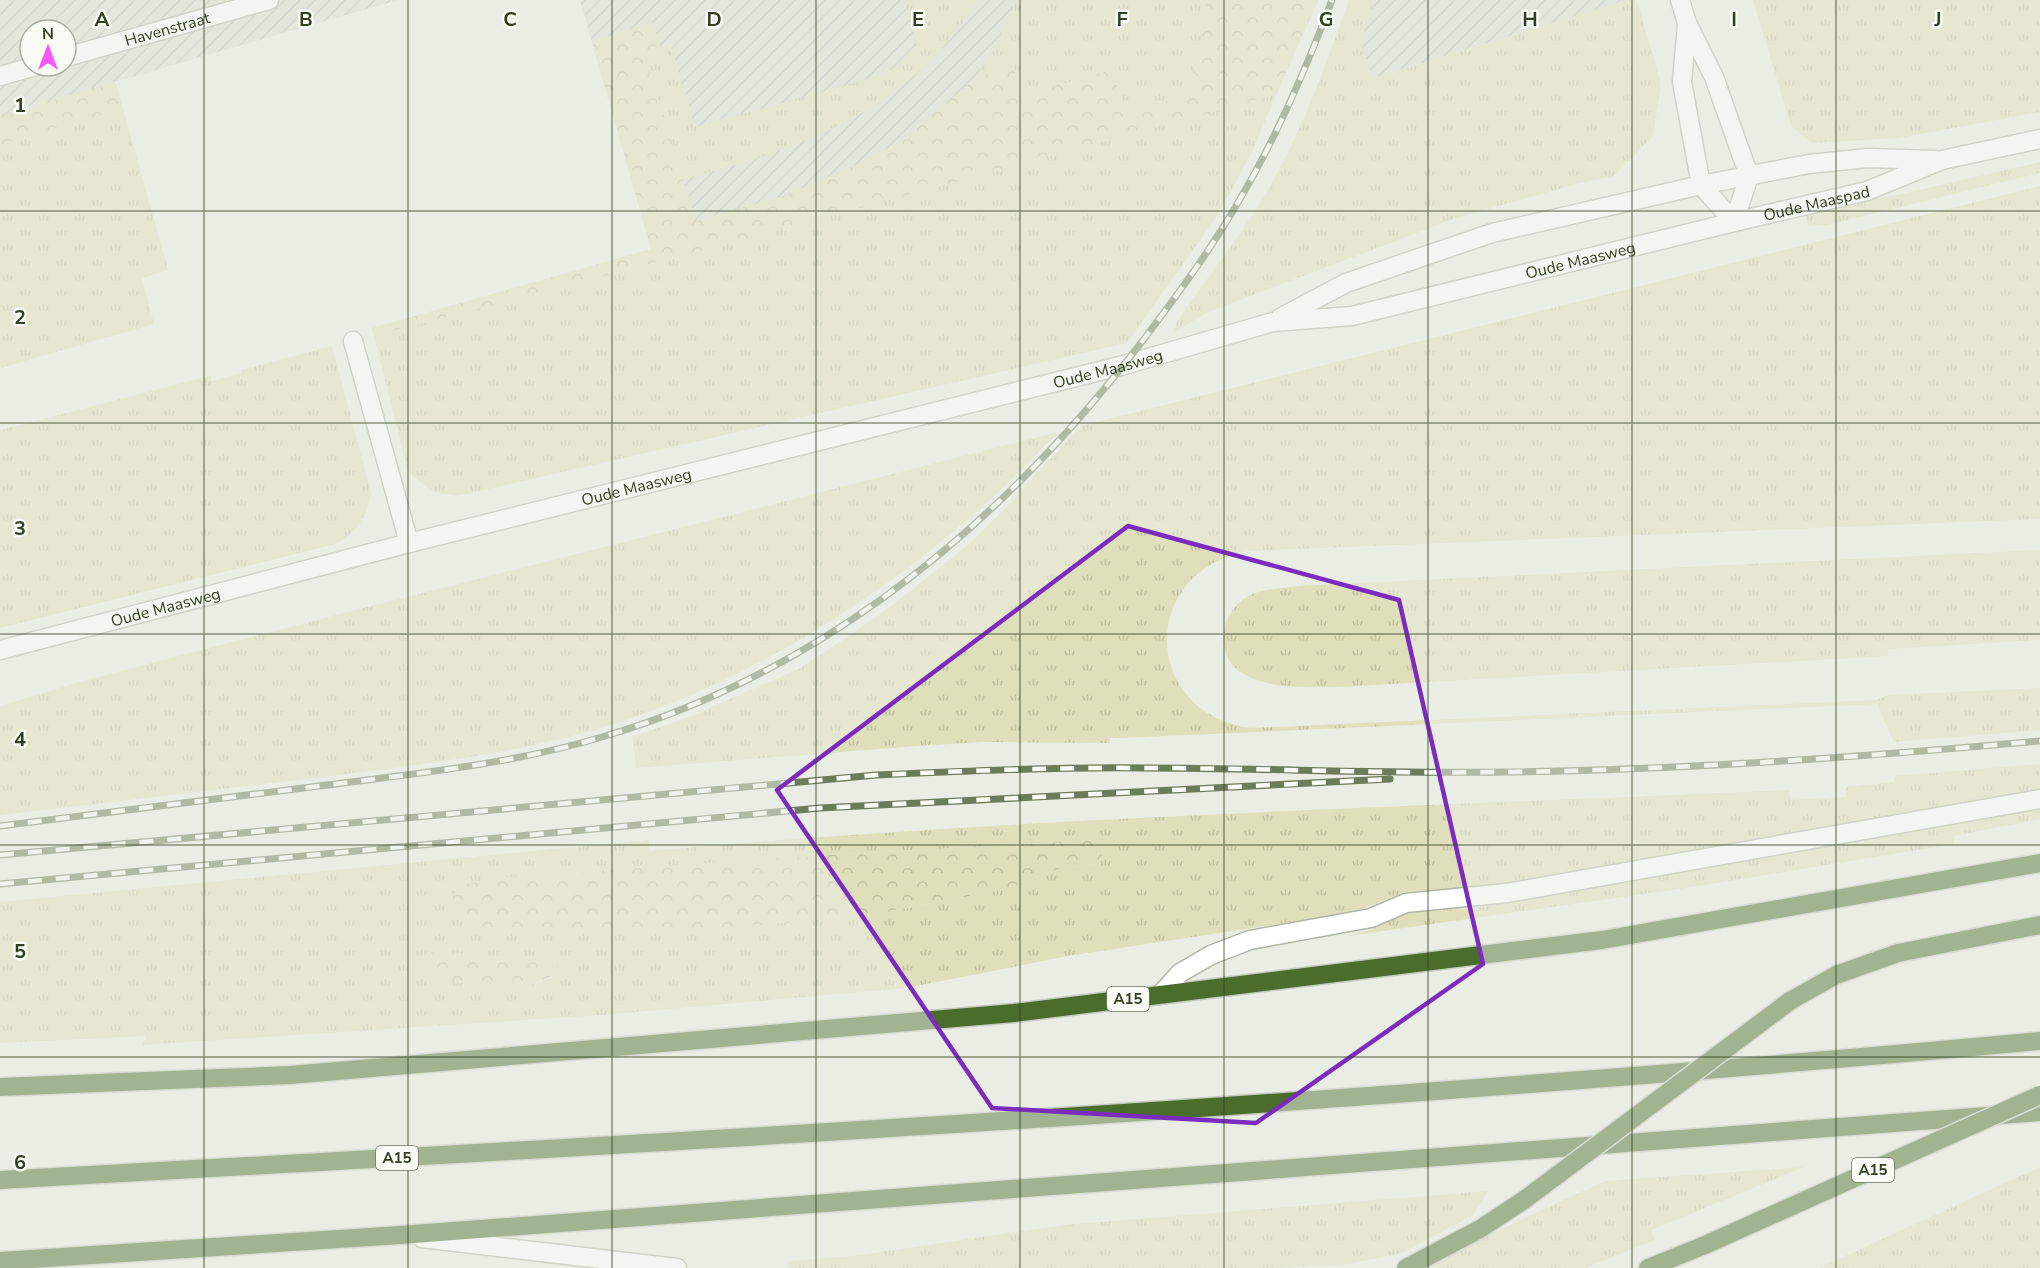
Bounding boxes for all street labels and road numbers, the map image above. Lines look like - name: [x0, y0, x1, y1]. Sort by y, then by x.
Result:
- street label: Havenstraat: [122, 7, 213, 52]
- street label: Oude Maaspad: [1761, 181, 1872, 227]
- street label: Oude Maasweg: [1523, 237, 1638, 285]
- street label: Oude Maasweg: [1051, 344, 1166, 394]
- street label: Oude Maasweg: [579, 463, 694, 512]
- street label: Oude Maasweg: [108, 583, 223, 633]
- road number: A15: [1107, 987, 1149, 1011]
- road number: A15: [376, 1146, 418, 1170]
- road number: A15: [1852, 1158, 1894, 1182]

